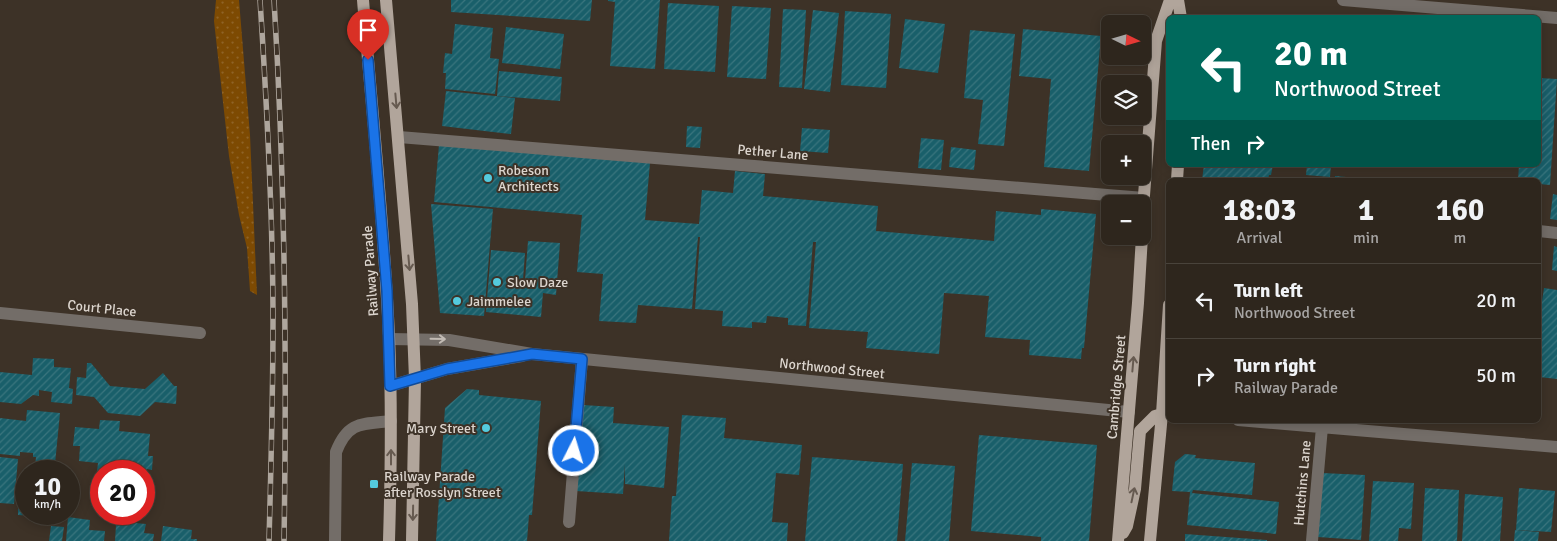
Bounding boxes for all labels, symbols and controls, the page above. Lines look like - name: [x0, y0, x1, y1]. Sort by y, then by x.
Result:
- pin: [347, 9, 389, 60]
- north arrow: [1101, 15, 1151, 65]
- map controls: [1101, 15, 1151, 245]
- icon: arrive: [354, 16, 382, 44]
- text: 20 m: [1274, 32, 1348, 75]
- icon: left: [1191, 35, 1256, 100]
- button: layers: [1101, 75, 1151, 125]
- text: Northwood Street: [1274, 75, 1441, 102]
- one-way arrow: [391, 93, 400, 109]
- icon: right: [1241, 130, 1269, 158]
- text: Then: [1191, 132, 1231, 156]
- button: +: [1101, 135, 1151, 185]
- street label: Pether Lane: [737, 141, 809, 164]
- place label: Robeson Architects: [498, 162, 559, 195]
- marker: Robeson Architects: [482, 172, 494, 184]
- text: 18:03: [1223, 192, 1296, 229]
- text: 1: [1358, 192, 1374, 229]
- text: 160: [1436, 192, 1484, 229]
- button: −: [1101, 195, 1151, 245]
- street label: Railway Parade: [359, 225, 382, 317]
- text: Arrival: [1236, 228, 1283, 248]
- text: min: [1353, 228, 1379, 248]
- text: m: [1454, 228, 1466, 248]
- one-way arrow: [404, 255, 413, 271]
- place label: Slow Daze: [507, 274, 568, 291]
- marker: Slow Daze: [491, 276, 503, 288]
- text: Turn left: [1234, 279, 1303, 303]
- icon: left: [1191, 287, 1219, 315]
- text: 20 m: [1476, 289, 1516, 313]
- place label: Jaimmelee: [467, 293, 531, 310]
- marker: Jaimmelee: [451, 295, 463, 307]
- street label: Court Place: [67, 296, 137, 321]
- text: Northwood Street: [1234, 303, 1355, 323]
- street label: Cambridge Street: [1103, 334, 1130, 440]
- one-way arrow: [430, 335, 446, 344]
- text: Turn right: [1234, 354, 1316, 378]
- street label: Northwood Street: [778, 355, 886, 383]
- one-way arrow: [1128, 356, 1138, 372]
- icon: right: [1191, 362, 1219, 390]
- text: 50 m: [1476, 364, 1516, 388]
- text: Railway Parade: [1234, 378, 1338, 398]
- place label: Mary Street: [406, 420, 476, 437]
- marker: Mary Street: [480, 422, 492, 434]
- position arrow: [547, 424, 599, 476]
- street label: Hutchins Lane: [1290, 440, 1315, 526]
- one-way arrow: [386, 450, 396, 466]
- speed limit sign: 20: [90, 460, 155, 525]
- place label: Railway Parade after Rosslyn Street: [384, 468, 501, 501]
- text: 10: [34, 471, 61, 502]
- marker: Railway Parade after Rosslyn Street: [368, 478, 380, 490]
- one-way arrow: [1129, 487, 1139, 503]
- text: km/h: [34, 497, 61, 512]
- one-way arrow: [408, 504, 418, 520]

